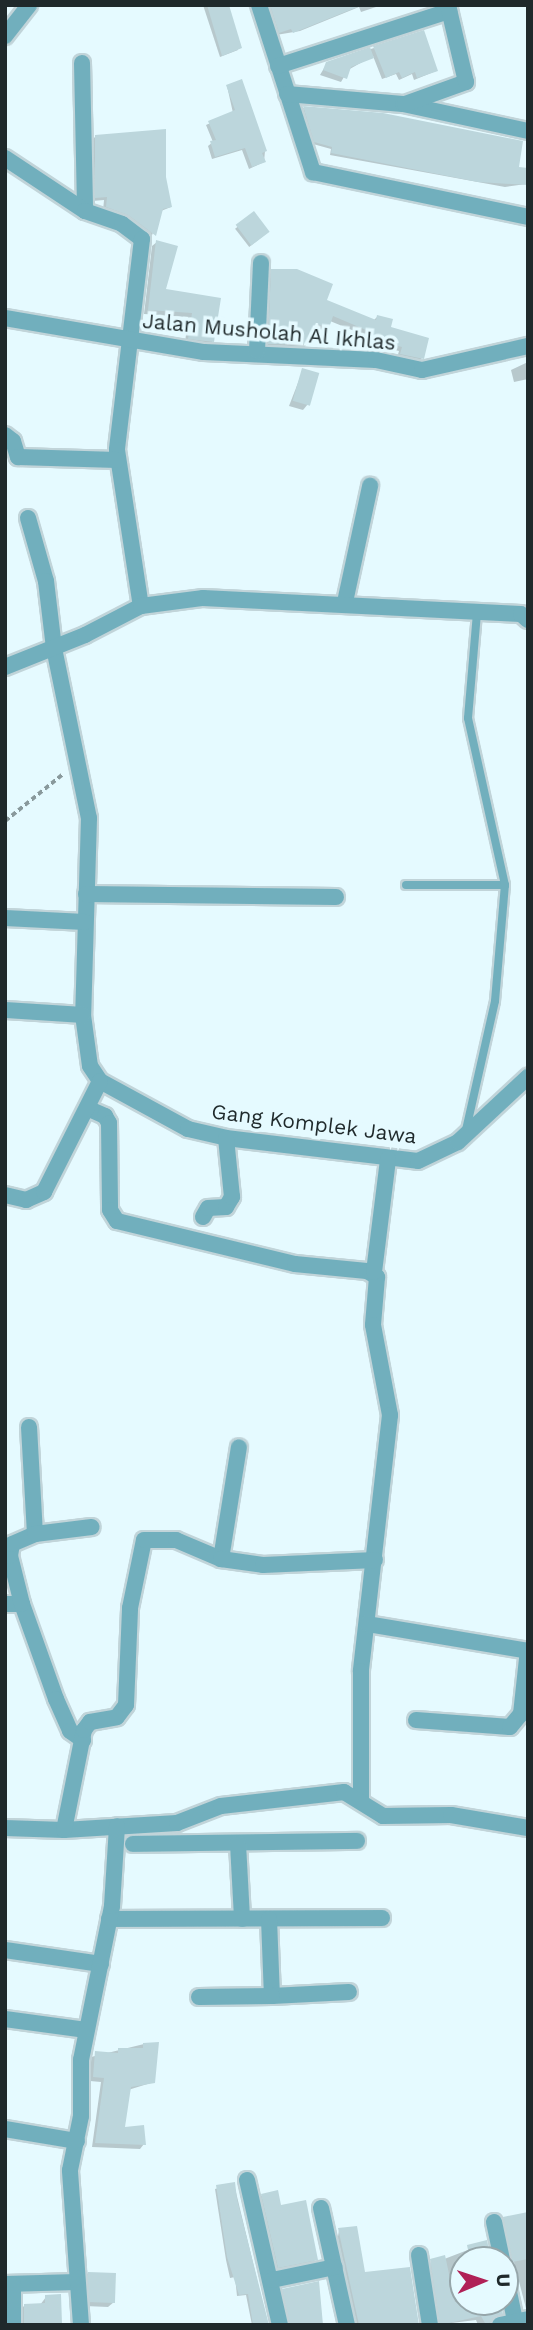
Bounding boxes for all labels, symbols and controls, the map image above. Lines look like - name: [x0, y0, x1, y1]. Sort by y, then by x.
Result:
- street label: Jalan Musholah Al Ikhlas: [141, 308, 397, 356]
- street label: Gang Komplek Jawa: [210, 1099, 418, 1149]
- north arrow: [449, 2246, 519, 2316]
- text: U: [492, 2273, 515, 2287]

